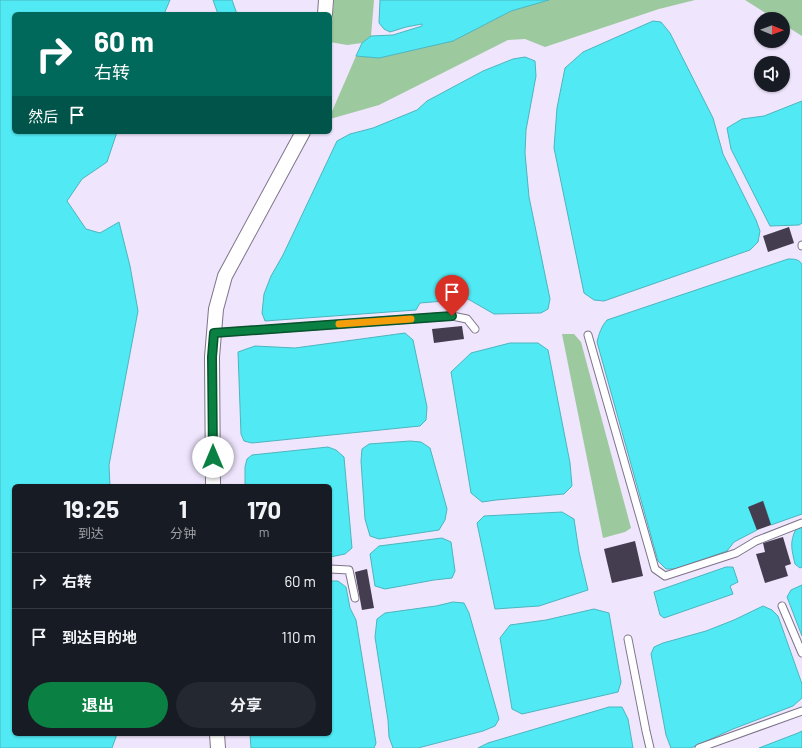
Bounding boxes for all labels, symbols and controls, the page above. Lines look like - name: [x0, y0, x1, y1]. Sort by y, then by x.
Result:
- north arrow: [754, 12, 790, 48]
- map controls: [754, 12, 790, 92]
- text: 60 m: [94, 24, 154, 58]
- icon: right: [28, 28, 80, 80]
- button: sound: [754, 56, 790, 92]
- text: 右转: [94, 61, 130, 83]
- icon: arrive: [66, 104, 88, 126]
- text: 然后: [28, 107, 58, 125]
- pin: [435, 275, 469, 316]
- icon: arrive: [441, 281, 463, 303]
- position arrow: [192, 436, 234, 478]
- text: 19:25: [63, 494, 119, 523]
- text: 1: [179, 494, 187, 523]
- text: 170: [247, 495, 281, 524]
- text: m: [259, 524, 269, 540]
- text: 到达: [78, 525, 104, 541]
- text: 分钟: [170, 525, 196, 541]
- icon: right: [28, 570, 50, 592]
- text: 右转: [62, 572, 92, 590]
- text: 60 m: [284, 572, 316, 590]
- icon: arrive: [28, 626, 50, 648]
- text: 到达目的地: [62, 628, 137, 646]
- text: 110 m: [282, 628, 316, 646]
- button: 退出: [28, 682, 168, 728]
- button: 分享: [176, 682, 316, 728]

